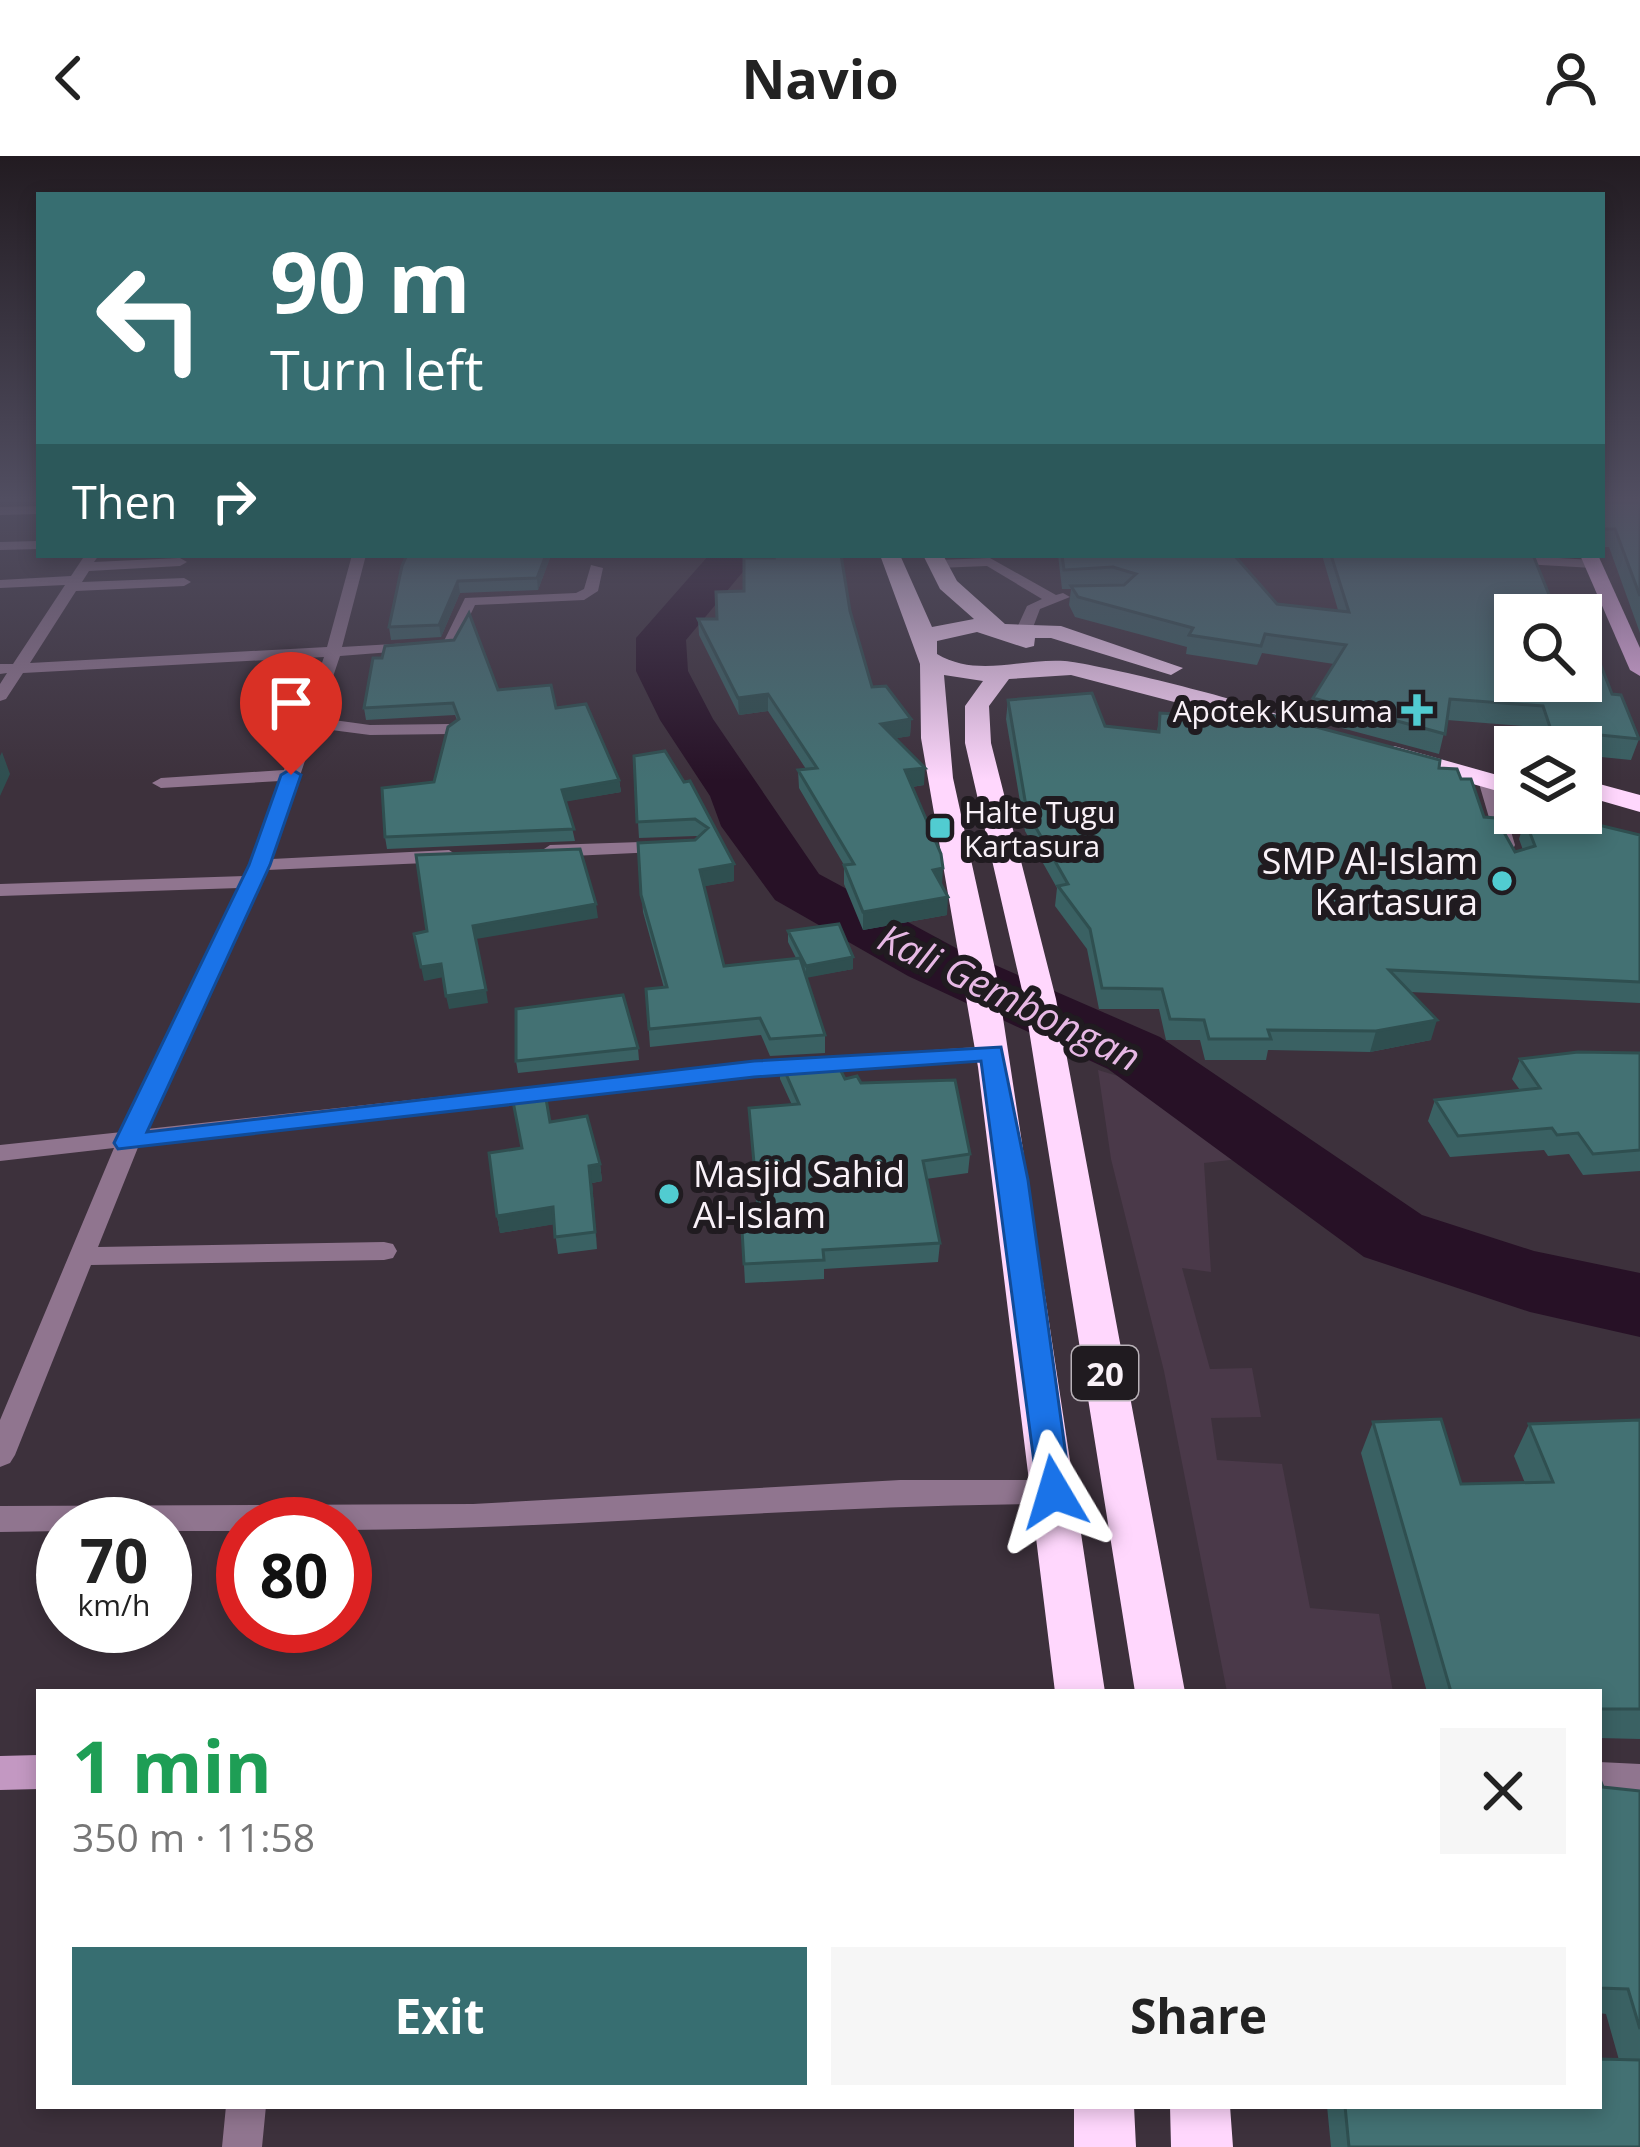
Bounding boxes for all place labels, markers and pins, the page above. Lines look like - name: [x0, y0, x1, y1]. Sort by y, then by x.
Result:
- pin: [240, 652, 342, 775]
- place label: Apotek Kusuma: [1173, 690, 1393, 731]
- marker: Apotek Kusuma: [1404, 697, 1430, 723]
- place label: Halte Tugu Kartasura: [964, 791, 1115, 866]
- marker: Halte Tugu Kartasura: [927, 815, 953, 841]
- place label: SMP Al-Islam Kartasura: [1262, 836, 1478, 926]
- marker: SMP Al-Islam Kartasura: [1489, 868, 1515, 894]
- place label: Masjid Sahid Al-Islam: [693, 1149, 905, 1239]
- marker: Masjid Sahid Al-Islam: [656, 1181, 682, 1207]

